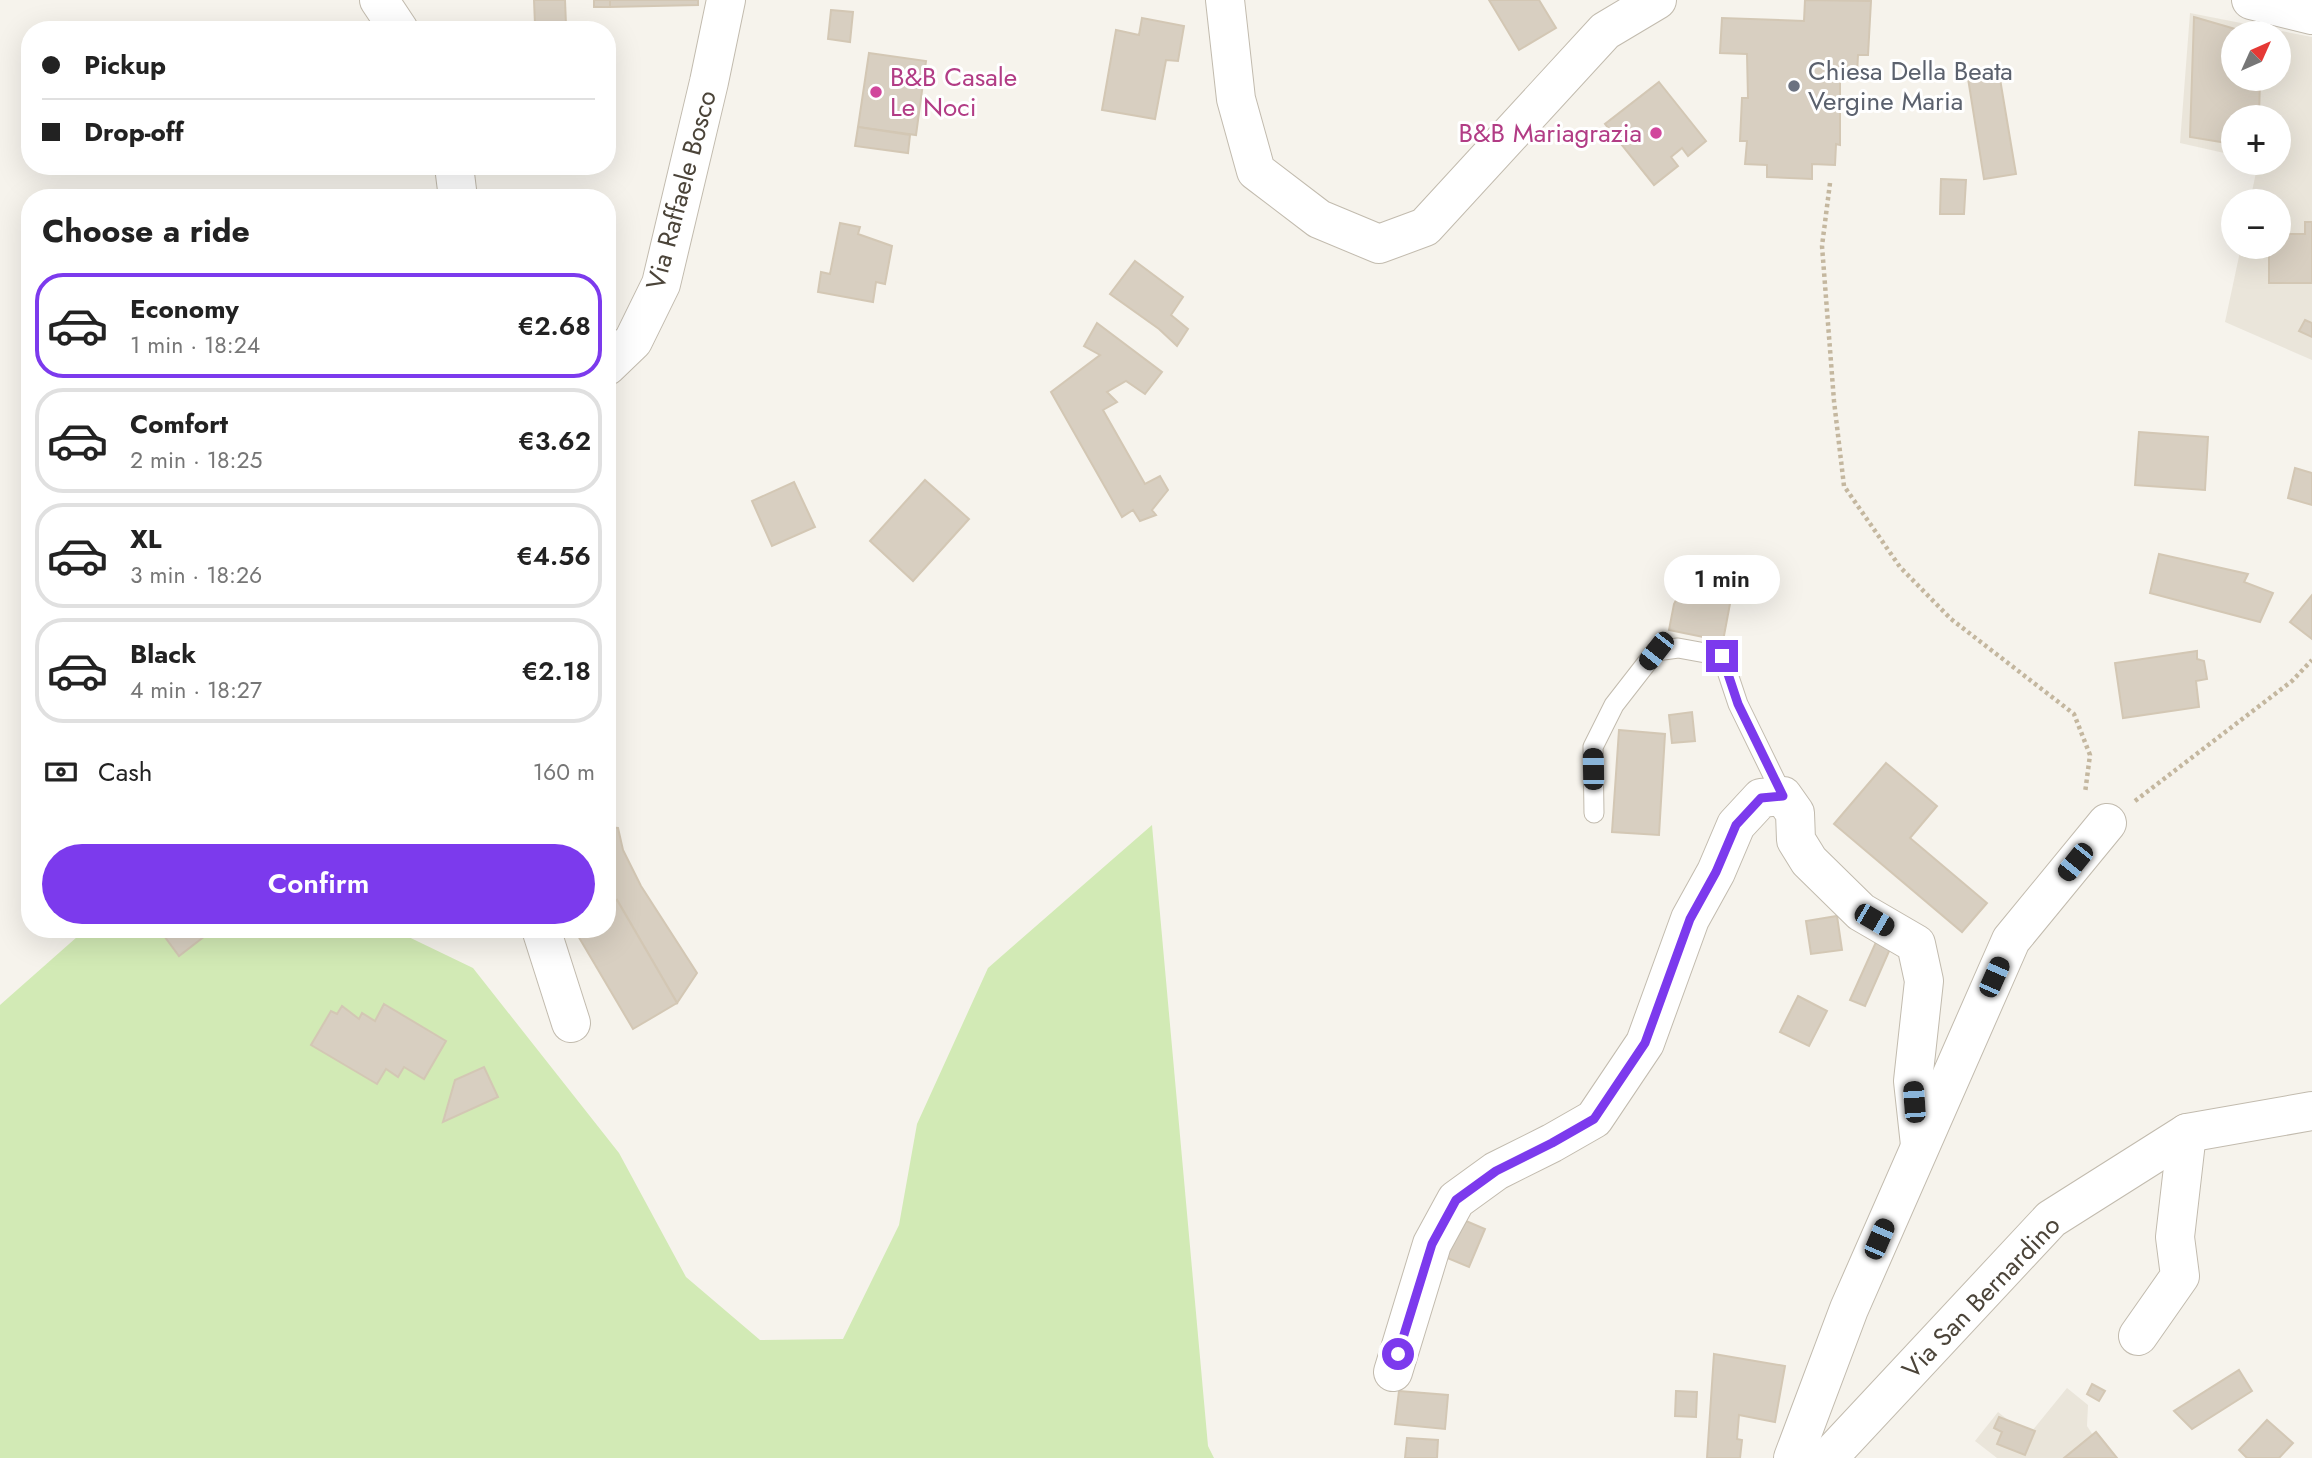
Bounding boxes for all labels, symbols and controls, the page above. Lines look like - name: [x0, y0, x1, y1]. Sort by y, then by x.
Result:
- north arrow: [2221, 21, 2291, 91]
- map controls: [2221, 21, 2291, 259]
- text: Pickup: [84, 46, 166, 84]
- place label: Chiesa Della Beata Vergine Maria: [1808, 52, 2013, 120]
- place label: B&B Casale Le Noci: [890, 58, 1017, 126]
- marker: Chiesa Della Beata Vergine Maria: [1786, 78, 1802, 94]
- marker: B&B Casale Le Noci: [868, 84, 884, 100]
- street label: Via Raffaele Bosco: [636, 86, 726, 294]
- button: +: [2221, 105, 2291, 175]
- text: Drop-off: [84, 113, 184, 151]
- place label: B&B Mariagrazia: [1458, 114, 1642, 152]
- marker: B&B Mariagrazia: [1648, 125, 1664, 141]
- button: −: [2221, 189, 2291, 259]
- text: Choose a ride: [42, 208, 250, 254]
- text: Economy: [130, 290, 239, 328]
- icon: car: [46, 294, 109, 357]
- text: €2.68: [518, 307, 591, 345]
- text: 1 min · 18:24: [130, 328, 260, 362]
- text: Comfort: [130, 405, 228, 443]
- icon: car: [46, 409, 109, 472]
- text: €3.62: [518, 422, 591, 460]
- text: 2 min · 18:25: [130, 443, 263, 477]
- text: XL: [130, 520, 162, 558]
- icon: car: [46, 524, 109, 587]
- text: €4.56: [516, 537, 591, 575]
- callout: 1 min: [1664, 554, 1780, 604]
- text: 3 min · 18:26: [130, 558, 262, 592]
- text: 1 min: [1694, 562, 1750, 596]
- car: [1635, 628, 1678, 674]
- text: Black: [130, 635, 196, 673]
- icon: car: [46, 639, 109, 702]
- route end: [1706, 640, 1738, 672]
- text: €2.18: [522, 652, 591, 690]
- text: 4 min · 18:27: [130, 673, 262, 707]
- car: [1583, 748, 1604, 790]
- icon: cash: [42, 753, 80, 791]
- text: Cash: [98, 753, 152, 791]
- text: 160 m: [533, 755, 595, 789]
- car: [2054, 839, 2097, 885]
- button: Confirm: [42, 844, 595, 924]
- car: [1851, 900, 1898, 940]
- car: [1976, 954, 2013, 1000]
- car: [1903, 1080, 1926, 1124]
- street label: Via San Bernardino: [1893, 1207, 2069, 1387]
- car: [1862, 1216, 1897, 1262]
- route start: [1382, 1338, 1414, 1370]

